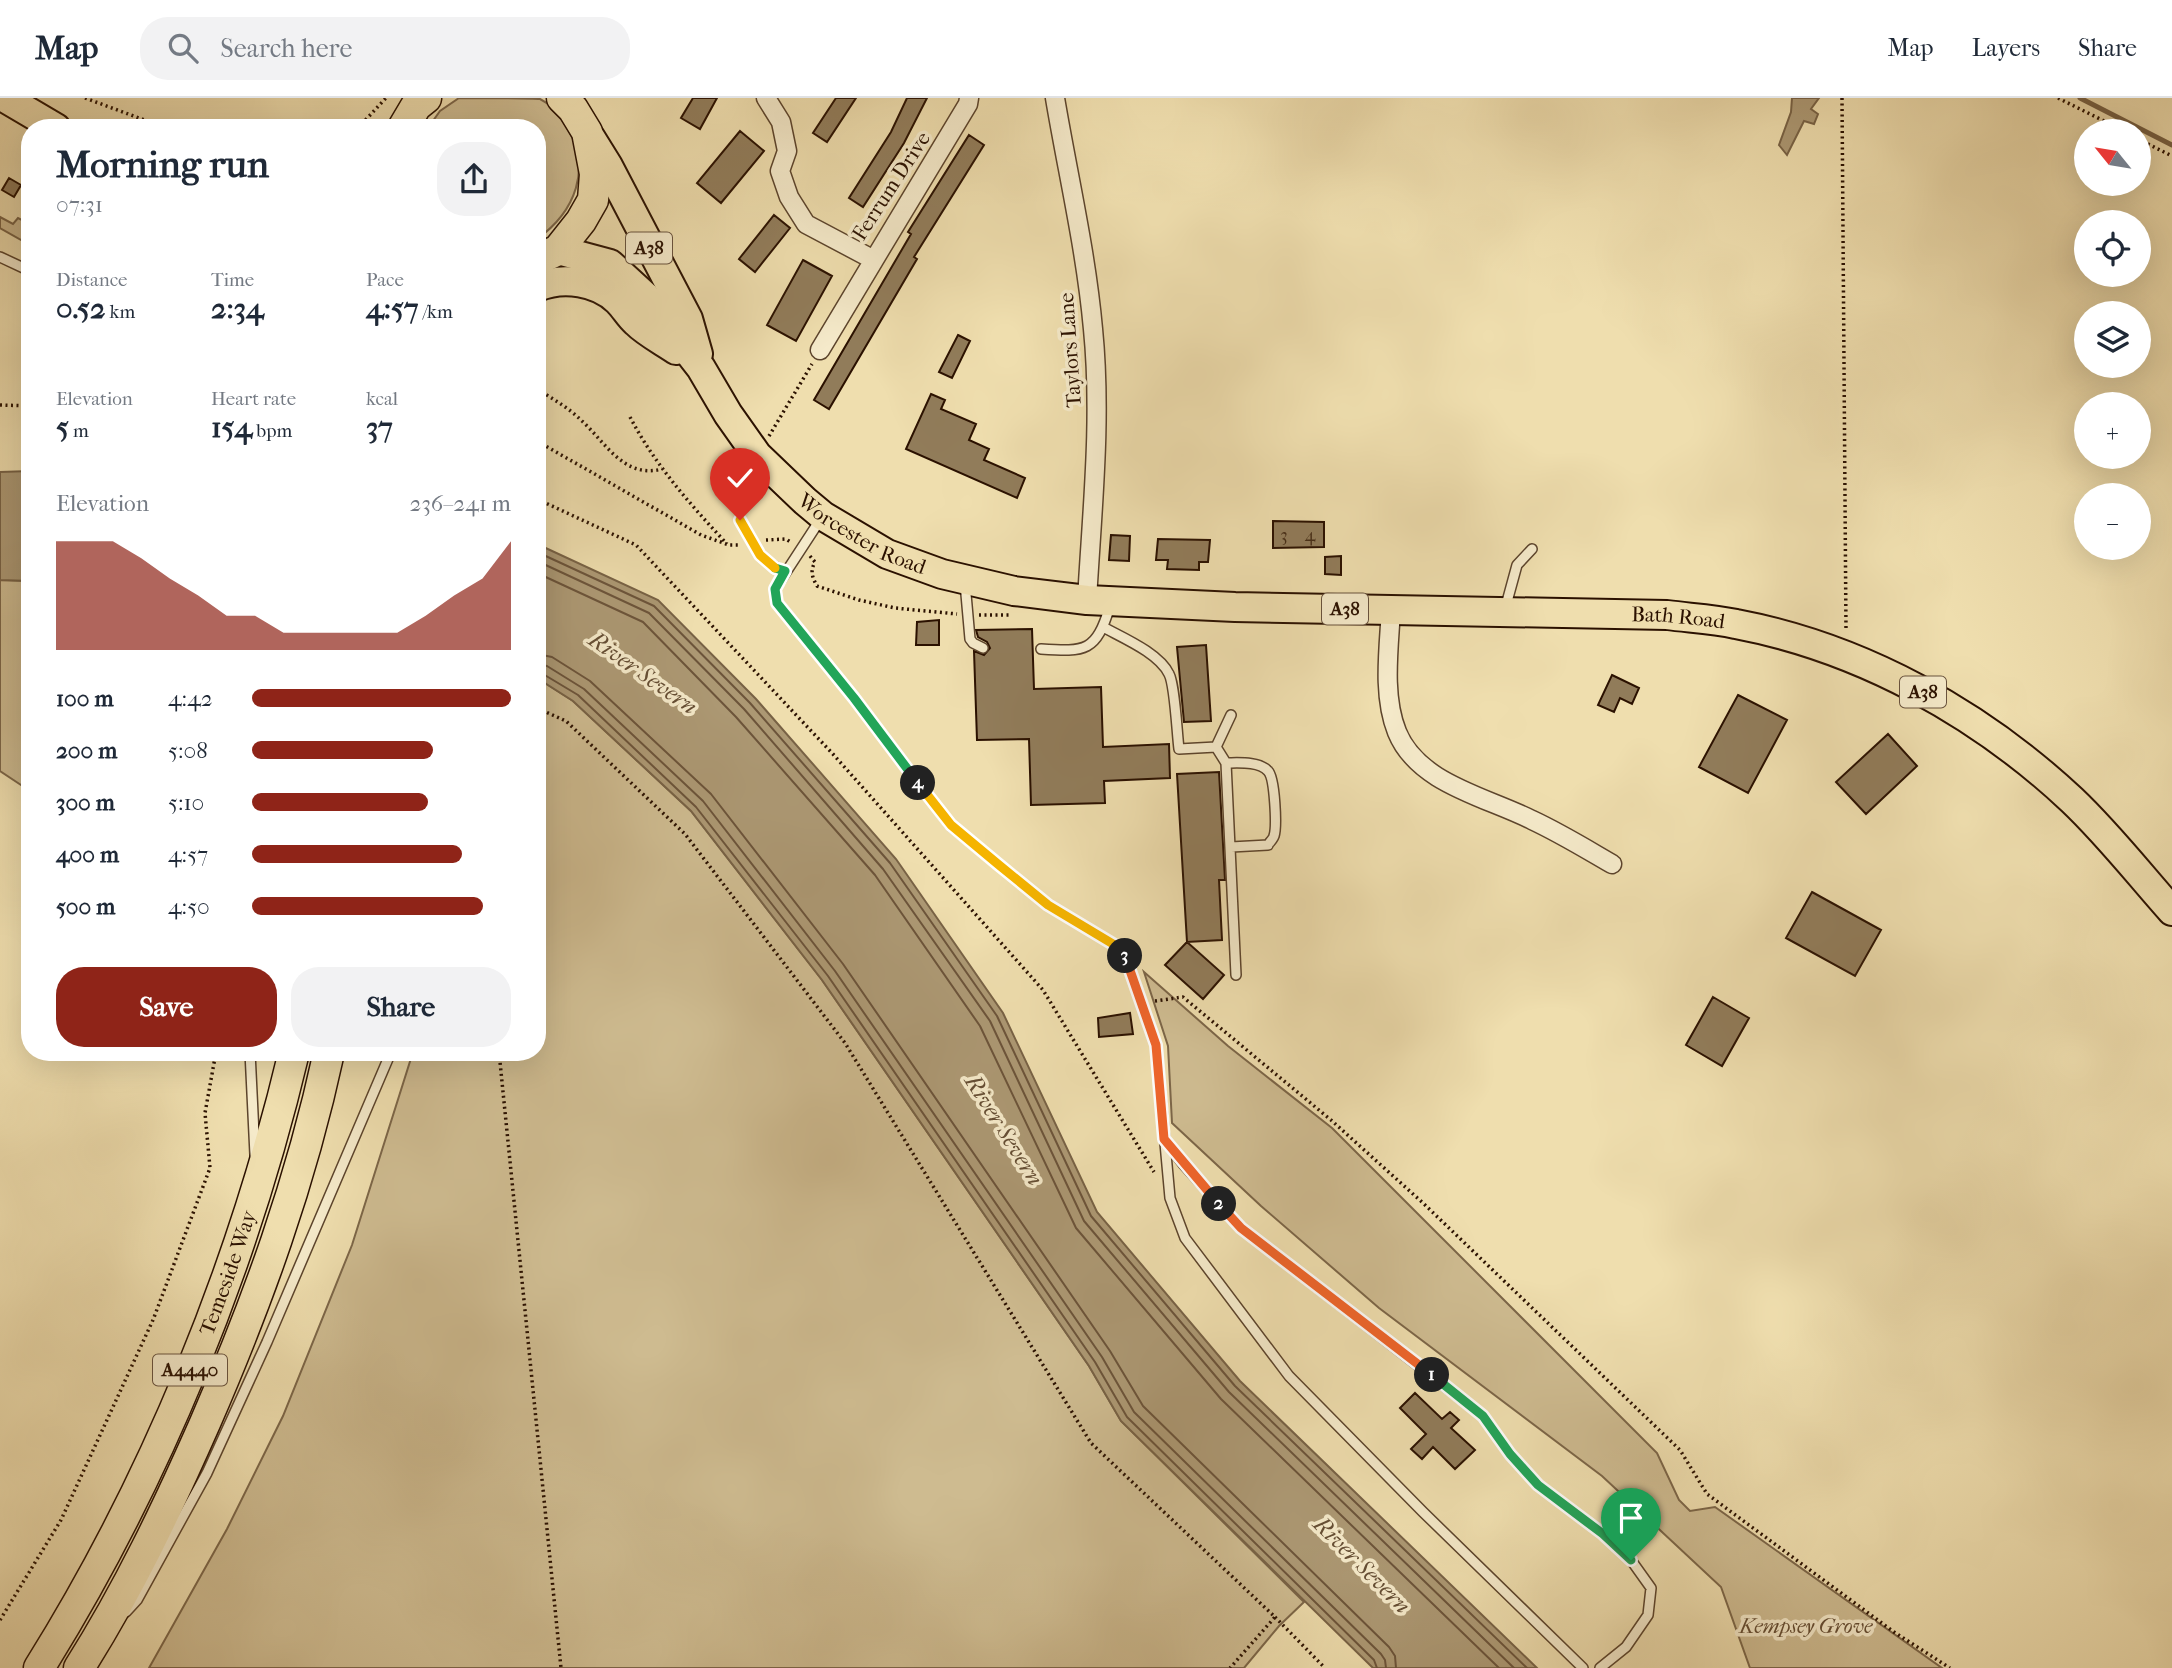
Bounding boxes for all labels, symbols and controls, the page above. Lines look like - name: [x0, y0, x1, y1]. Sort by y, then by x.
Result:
- search box: [140, 17, 630, 80]
- text: Map: [35, 29, 98, 68]
- icon: search: [164, 29, 202, 67]
- text: Search here: [220, 33, 352, 64]
- text: Map: [1888, 34, 1934, 62]
- text: Layers: [1972, 34, 2040, 62]
- text: Share: [2078, 34, 2137, 62]
- north arrow: [2074, 119, 2151, 196]
- map controls: [2074, 119, 2151, 560]
- street label: Ferrum Drive: [847, 127, 935, 245]
- text: Morning run: [56, 142, 269, 187]
- button: share: [437, 142, 511, 216]
- text: 07:31: [56, 191, 103, 218]
- button: locate: [2074, 210, 2151, 287]
- road number: A38: [626, 232, 672, 264]
- text: Distance: [56, 269, 127, 291]
- text: Time: [211, 269, 254, 291]
- text: Pace: [366, 269, 404, 291]
- text: 0.52: [56, 291, 106, 326]
- text: 2:34: [211, 291, 264, 326]
- text: 4:57: [366, 291, 418, 326]
- street label: Taylors Lane: [1054, 292, 1086, 408]
- text: km: [106, 301, 135, 323]
- text: /km: [418, 301, 453, 323]
- button: layers: [2074, 301, 2151, 378]
- text: Elevation: [56, 388, 133, 410]
- text: Heart rate: [211, 388, 296, 410]
- text: kcal: [366, 388, 398, 410]
- button: +: [2074, 392, 2151, 469]
- text: 5: [56, 410, 69, 445]
- text: 154: [211, 410, 252, 445]
- text: 37: [366, 410, 393, 445]
- text: m: [69, 420, 89, 442]
- text: bpm: [252, 420, 292, 442]
- pin: [710, 448, 770, 520]
- icon: check: [721, 459, 759, 497]
- button: −: [2074, 483, 2151, 560]
- street label: Worcester Road: [792, 488, 930, 579]
- text: Elevation: [56, 490, 149, 517]
- text: 236–241 m: [410, 490, 511, 517]
- house number: 3: [1280, 525, 1288, 546]
- house number: 4: [1305, 525, 1316, 546]
- road number: A38: [1322, 594, 1368, 624]
- street label: Bath Road: [1631, 602, 1727, 634]
- water label: River Severn: [582, 625, 702, 720]
- road number: A38: [1900, 677, 1946, 708]
- text: 100 m: [56, 685, 114, 712]
- text: 4:42: [168, 685, 213, 712]
- text: 200 m: [56, 737, 117, 764]
- text: 5:08: [168, 737, 208, 764]
- pin: 4: [900, 766, 936, 800]
- text: 4: [912, 771, 923, 793]
- text: 300 m: [56, 789, 115, 816]
- text: 5:10: [168, 789, 204, 816]
- text: 400 m: [56, 841, 119, 868]
- text: 4:57: [168, 841, 208, 868]
- text: 500 m: [56, 893, 115, 920]
- text: 4:50: [168, 893, 210, 920]
- pin: 3: [1108, 938, 1142, 974]
- text: 3: [1121, 944, 1128, 966]
- button: Save: [56, 967, 277, 1047]
- button: Share: [291, 967, 511, 1047]
- water label: River Severn: [958, 1068, 1049, 1191]
- pin: 2: [1202, 1186, 1236, 1222]
- text: 2: [1214, 1192, 1223, 1214]
- street label: Temeside Way: [195, 1207, 261, 1338]
- road number: A4440: [153, 1354, 227, 1386]
- pin: 1: [1414, 1358, 1450, 1392]
- text: 1: [1428, 1363, 1435, 1385]
- pin: [1601, 1488, 1661, 1560]
- icon: arrive: [1612, 1499, 1650, 1537]
- water label: River Severn: [1307, 1510, 1416, 1619]
- park label: Kempsey Grove: [1737, 1614, 1873, 1638]

